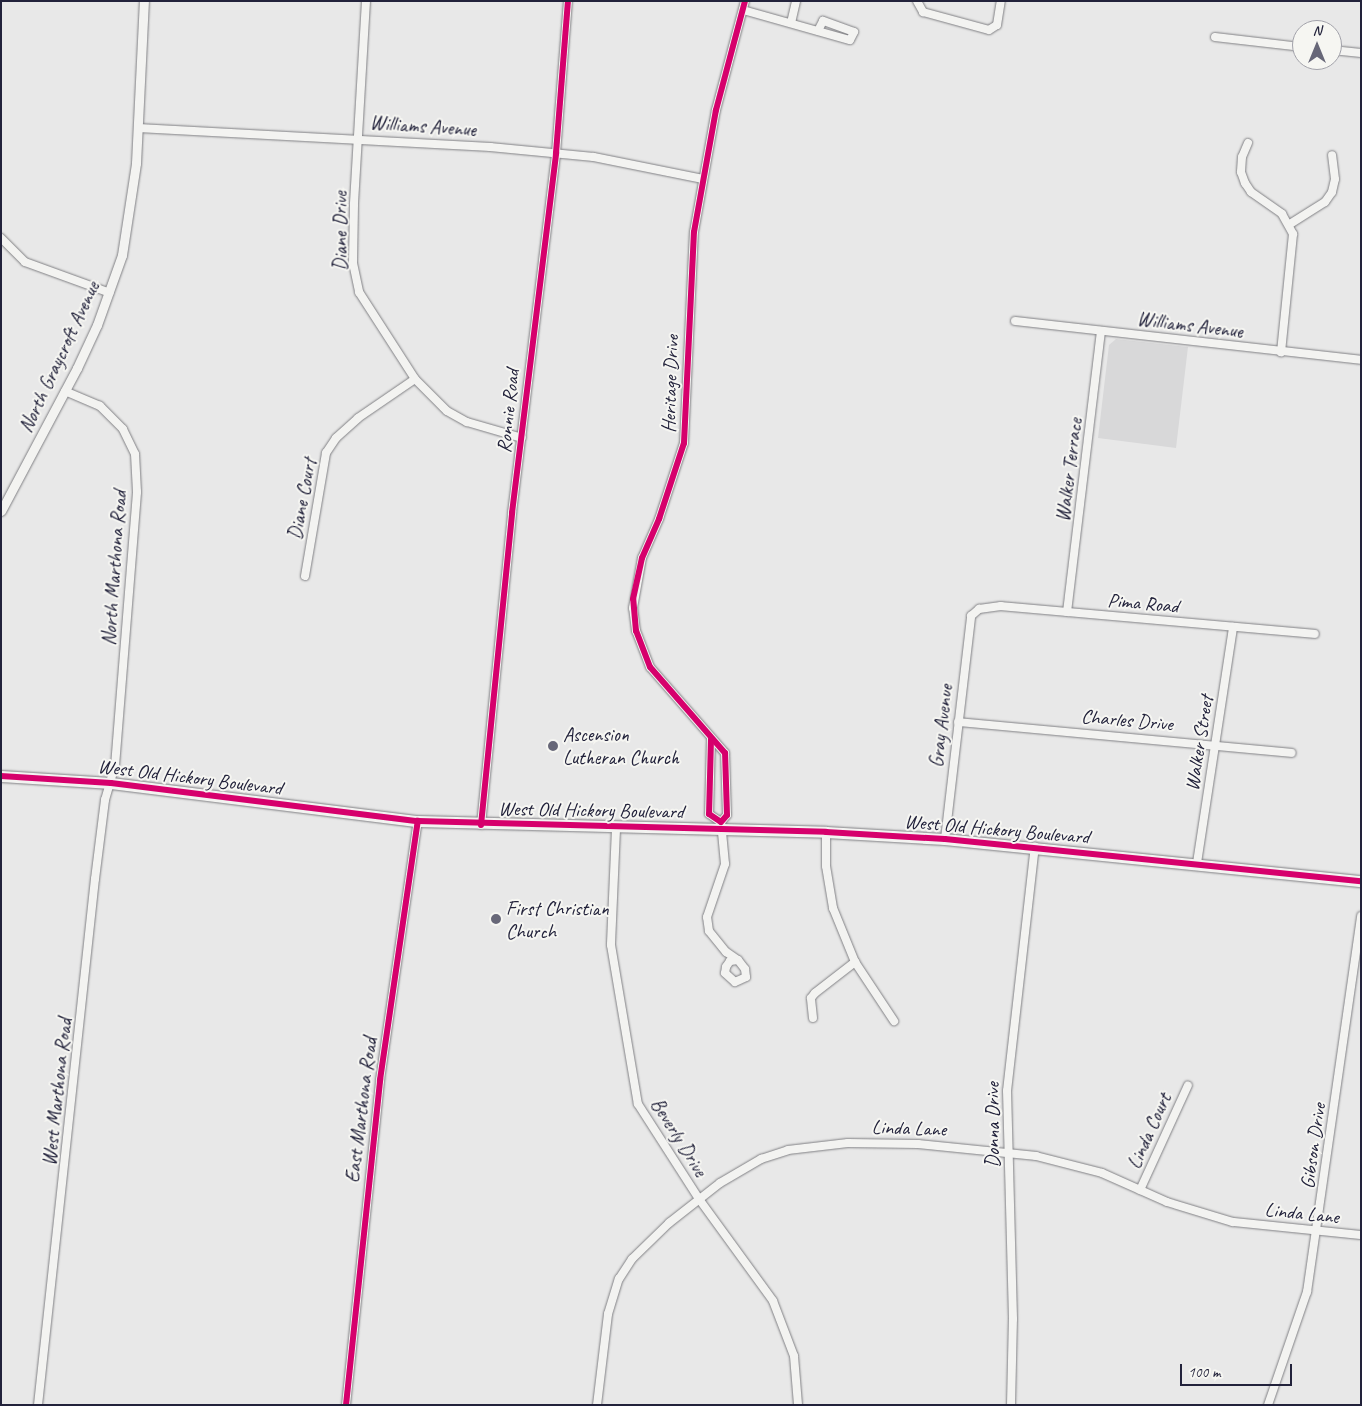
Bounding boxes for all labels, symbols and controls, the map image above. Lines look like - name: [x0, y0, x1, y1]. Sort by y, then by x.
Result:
- north arrow: [1292, 20, 1342, 70]
- text: N: [1313, 22, 1321, 39]
- street label: Williams Avenue: [369, 110, 477, 142]
- street label: Diane Drive: [328, 191, 352, 271]
- street label: North Graycroft Avenue: [14, 278, 104, 436]
- street label: Williams Avenue: [1136, 307, 1244, 343]
- street label: Heritage Drive: [656, 335, 684, 433]
- street label: Ronnie Road: [492, 368, 524, 454]
- street label: Walker Terrace: [1051, 418, 1087, 522]
- street label: Diane Court: [282, 457, 322, 541]
- street label: North Marthona Road: [97, 490, 131, 646]
- street label: Pima Road: [1107, 588, 1179, 618]
- street label: Gray Avenue: [924, 683, 958, 769]
- street label: Walker Street: [1180, 694, 1218, 792]
- street label: Charles Drive: [1080, 704, 1174, 736]
- place label: Ascension Lutheran Church: [563, 722, 680, 769]
- marker: Ascension Lutheran Church: [547, 740, 559, 752]
- street label: West Old Hickory Boulevard: [96, 754, 284, 800]
- street label: West Old Hickory Boulevard: [498, 796, 684, 824]
- street label: West Old Hickory Boulevard: [903, 809, 1091, 849]
- place label: First Christian Church: [506, 896, 609, 943]
- marker: First Christian Church: [490, 913, 502, 925]
- street label: West Marthona Road: [37, 1017, 77, 1167]
- street label: East Marthona Road: [340, 1036, 382, 1184]
- street label: Donna Drive: [980, 1082, 1004, 1168]
- street label: Linda Court: [1122, 1090, 1176, 1172]
- street label: Beverly Drive: [645, 1093, 713, 1181]
- street label: Gibson Drive: [1295, 1102, 1331, 1190]
- street label: Linda Lane: [871, 1115, 947, 1141]
- street label: Linda Lane: [1263, 1197, 1341, 1229]
- scale bar: [1182, 1354, 1294, 1386]
- text: 100 m: [1188, 1363, 1220, 1382]

